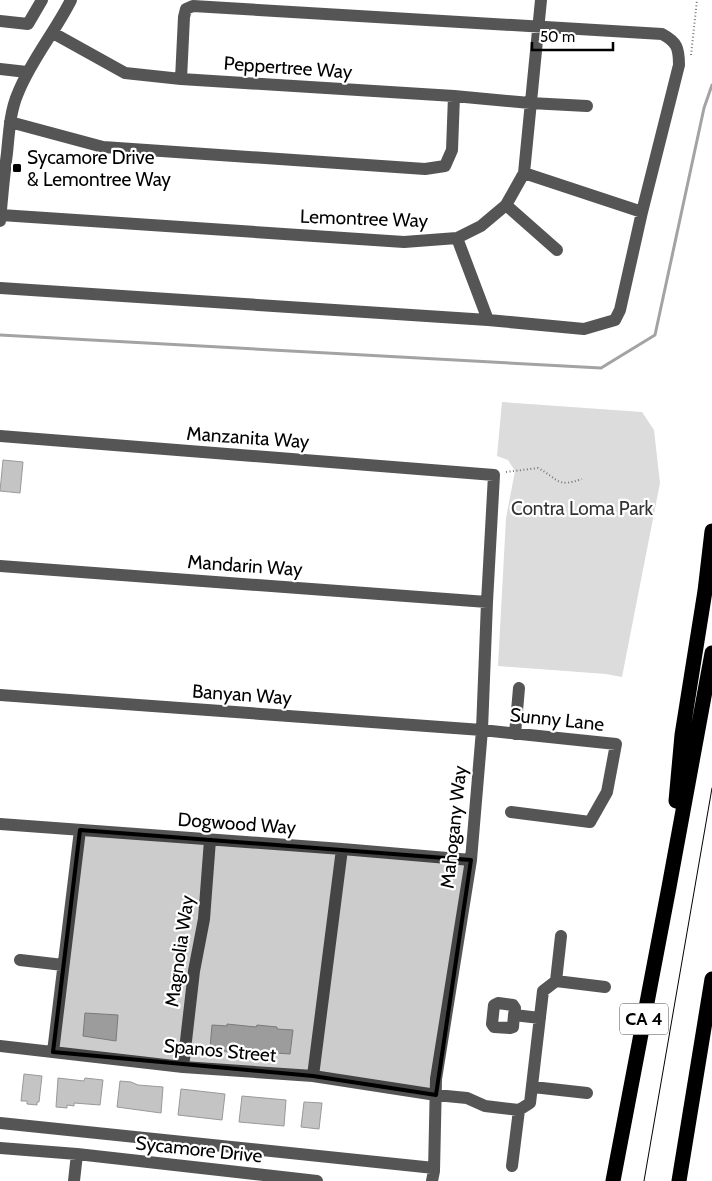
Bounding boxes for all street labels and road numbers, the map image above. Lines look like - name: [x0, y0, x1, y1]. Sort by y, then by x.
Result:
- street label: Peppertree Way: [223, 52, 353, 83]
- street label: Lemontree Way: [300, 205, 429, 232]
- street label: Manzanita Way: [186, 422, 311, 453]
- street label: Mandarin Way: [187, 550, 304, 581]
- street label: Banyan Way: [191, 680, 293, 709]
- street label: Sunny Lane: [509, 703, 606, 736]
- street label: Mahogany Way: [436, 764, 471, 890]
- street label: Dogwood Way: [177, 808, 297, 839]
- street label: Magnolia Way: [160, 893, 199, 1008]
- road number: CA 4: [620, 1004, 668, 1034]
- street label: Spanos Street: [163, 1034, 278, 1067]
- street label: Sycamore Drive: [134, 1131, 264, 1168]

